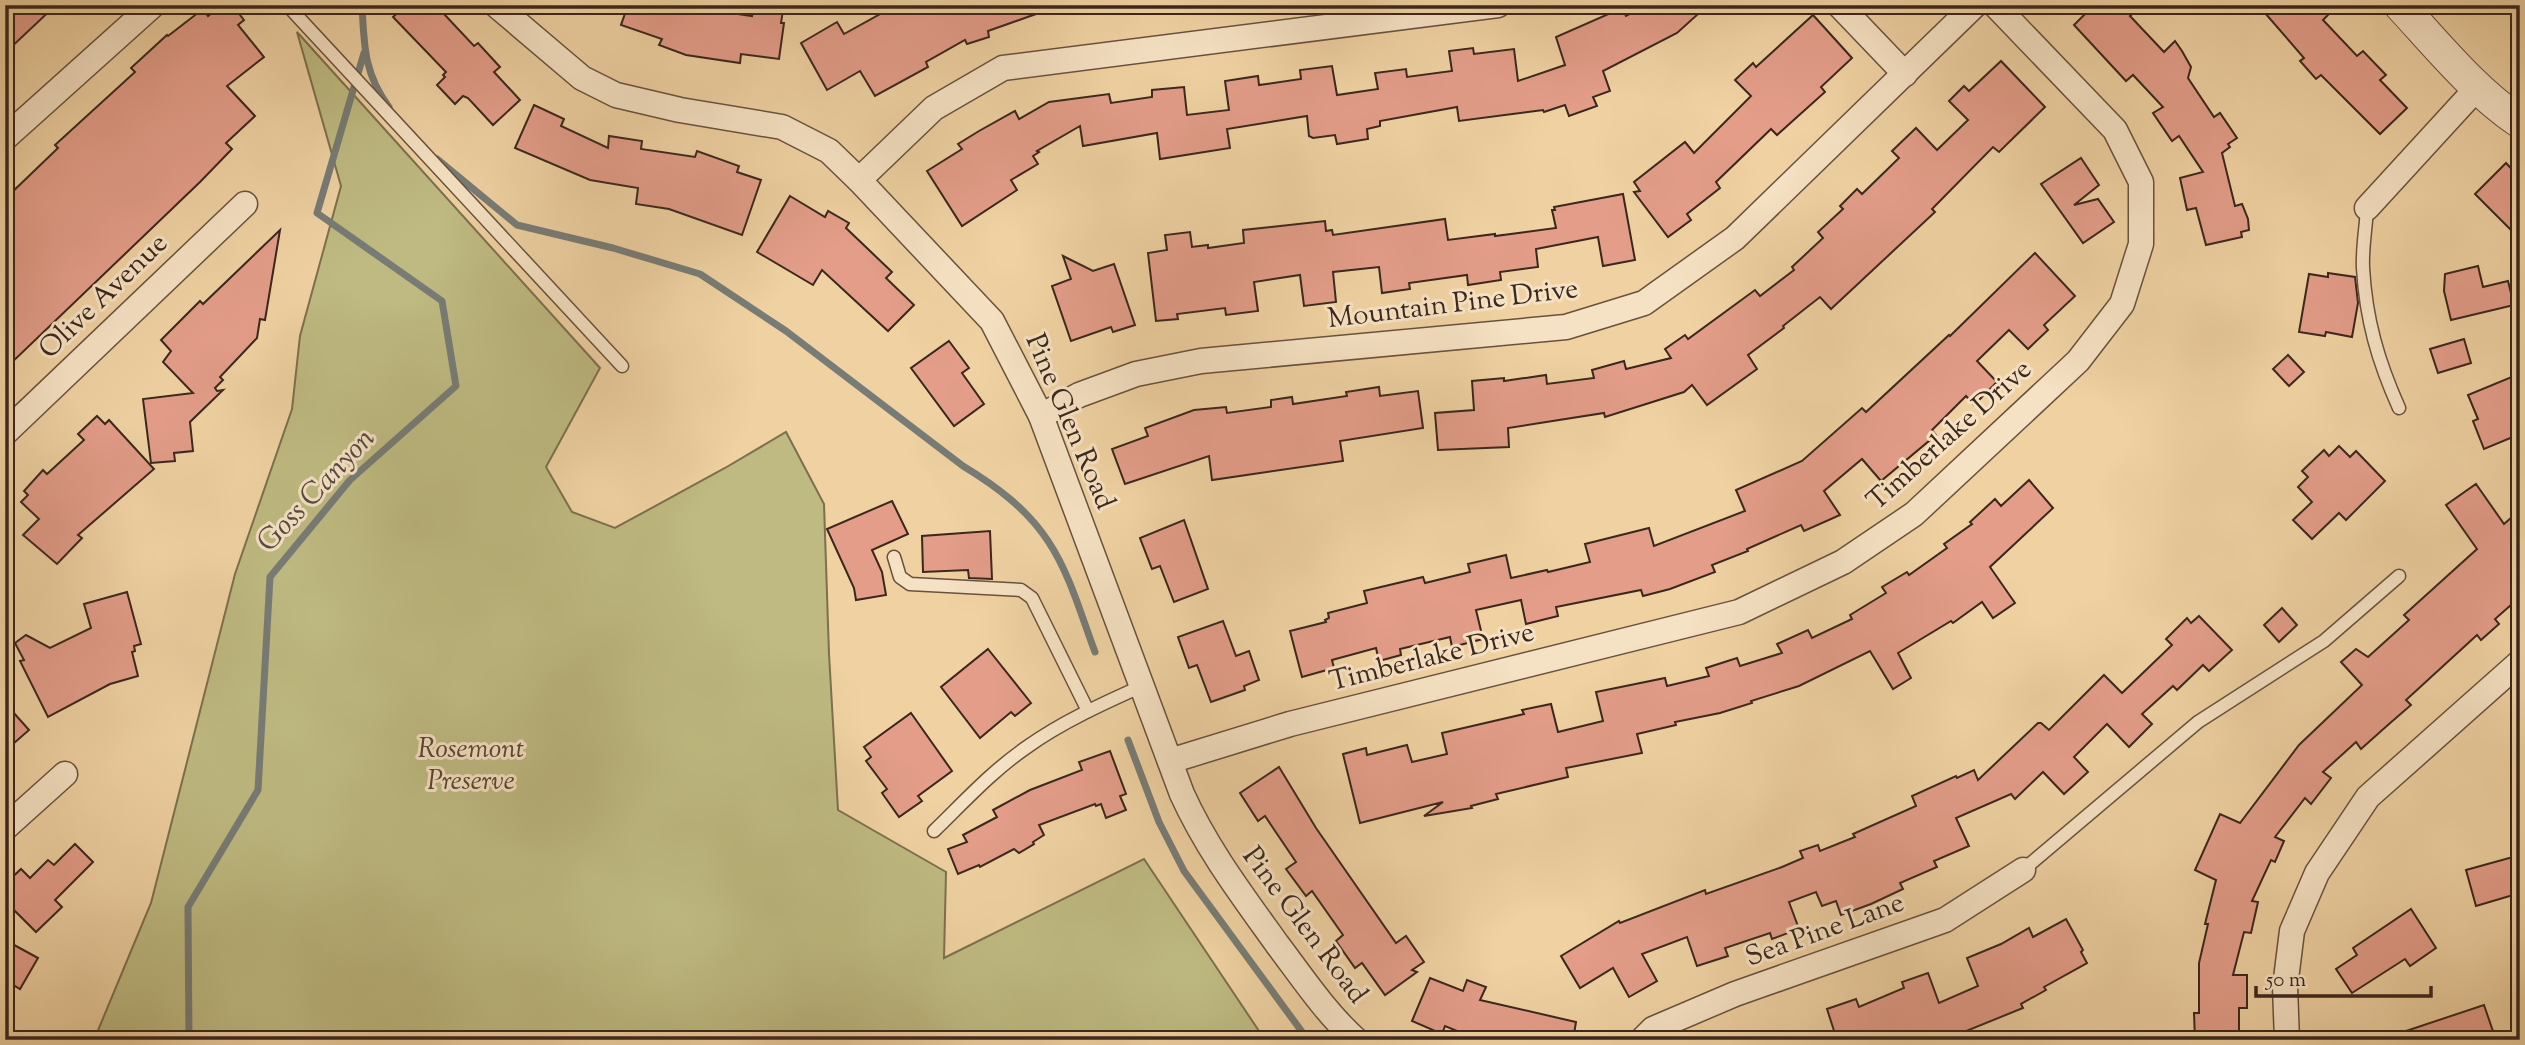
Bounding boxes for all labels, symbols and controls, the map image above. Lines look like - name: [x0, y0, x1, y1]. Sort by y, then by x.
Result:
- street label: Olive Avenue: [30, 225, 178, 369]
- street label: Mountain Pine Drive: [1326, 270, 1580, 340]
- street label: Pine Glen Road: [1014, 328, 1124, 516]
- street label: Timberlake Drive: [1859, 351, 2041, 521]
- water label: Goss Canyon: [248, 419, 386, 563]
- street label: Timberlake Drive: [1325, 613, 1539, 703]
- park label: Rosemont Preserve: [418, 730, 524, 802]
- street label: Pine Glen Road: [1232, 839, 1377, 1013]
- street label: Sea Pine Lane: [1740, 884, 1910, 978]
- scale bar: [2256, 954, 2430, 998]
- text: 50 m: [2265, 966, 2306, 996]

